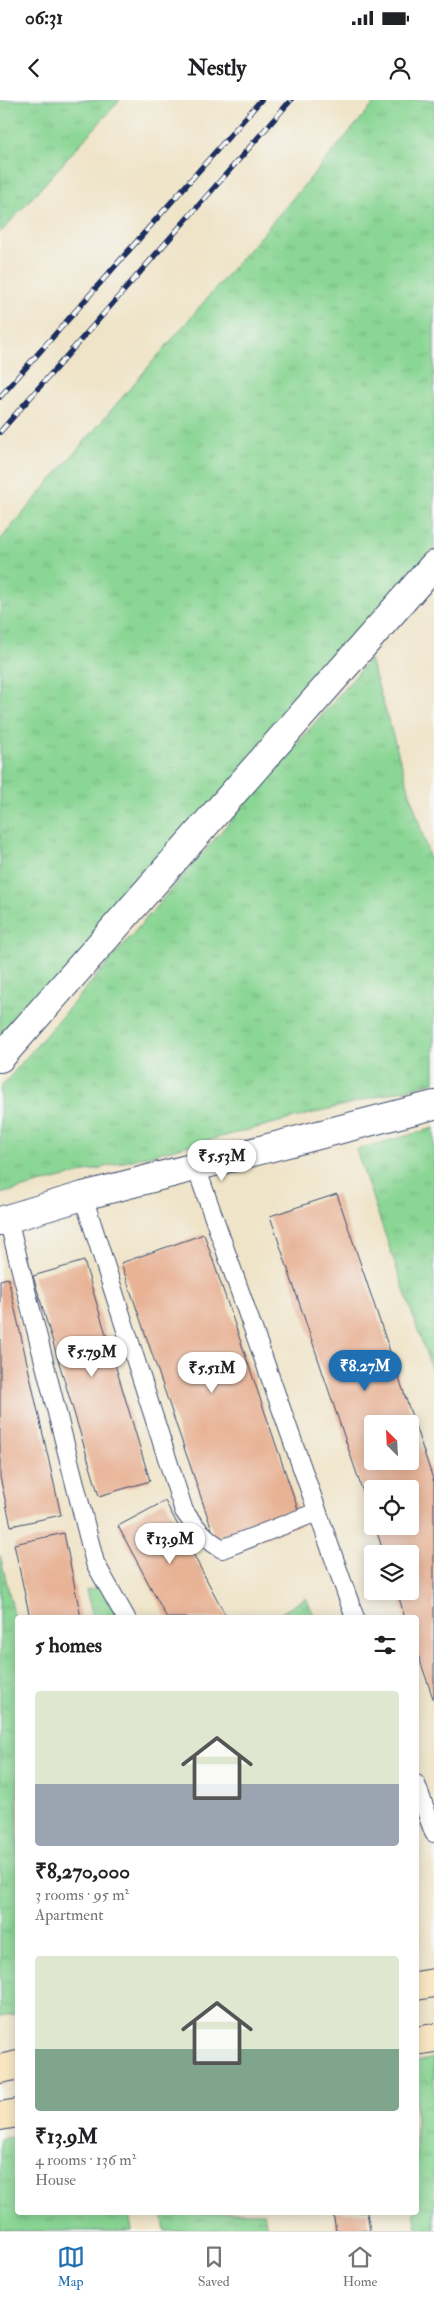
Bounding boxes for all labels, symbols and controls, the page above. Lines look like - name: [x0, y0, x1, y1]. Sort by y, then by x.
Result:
- text: 06:31: [25, 6, 63, 30]
- icon: back: [20, 54, 48, 82]
- text: Nestly: [188, 54, 246, 82]
- icon: person: [386, 54, 414, 82]
- pin: ₹5.53M: [181, 1140, 263, 1182]
- text: ₹5.53M: [198, 1146, 246, 1166]
- pin: ₹5.79M: [51, 1336, 133, 1378]
- text: ₹5.79M: [67, 1342, 117, 1362]
- pin: ₹8.27M: [324, 1350, 406, 1392]
- pin: ₹5.51M: [171, 1352, 253, 1394]
- text: ₹8.27M: [340, 1356, 390, 1376]
- text: ₹5.51M: [189, 1358, 235, 1378]
- north arrow: [364, 1415, 419, 1470]
- map controls: [364, 1415, 419, 1600]
- button: locate: [364, 1480, 419, 1535]
- pin: ₹13.9M: [129, 1522, 211, 1565]
- text: ₹13.9M: [146, 1529, 194, 1549]
- button: layers: [364, 1545, 419, 1600]
- icon: filters: [371, 1631, 399, 1659]
- text: 5 homes: [35, 1632, 102, 1659]
- icon: home: [172, 1723, 262, 1813]
- text: ₹8,270,000: [35, 1858, 130, 1885]
- text: 3 rooms · 95 m²: [35, 1885, 129, 1905]
- text: Apartment: [35, 1905, 103, 1925]
- icon: home: [172, 1988, 262, 2078]
- text: ₹13.9M: [35, 2123, 98, 2150]
- text: 4 rooms · 136 m²: [35, 2150, 136, 2170]
- text: House: [35, 2170, 76, 2190]
- tab: Map: [57, 2243, 85, 2290]
- tab: Saved: [198, 2243, 230, 2290]
- tab: Home: [343, 2243, 377, 2290]

